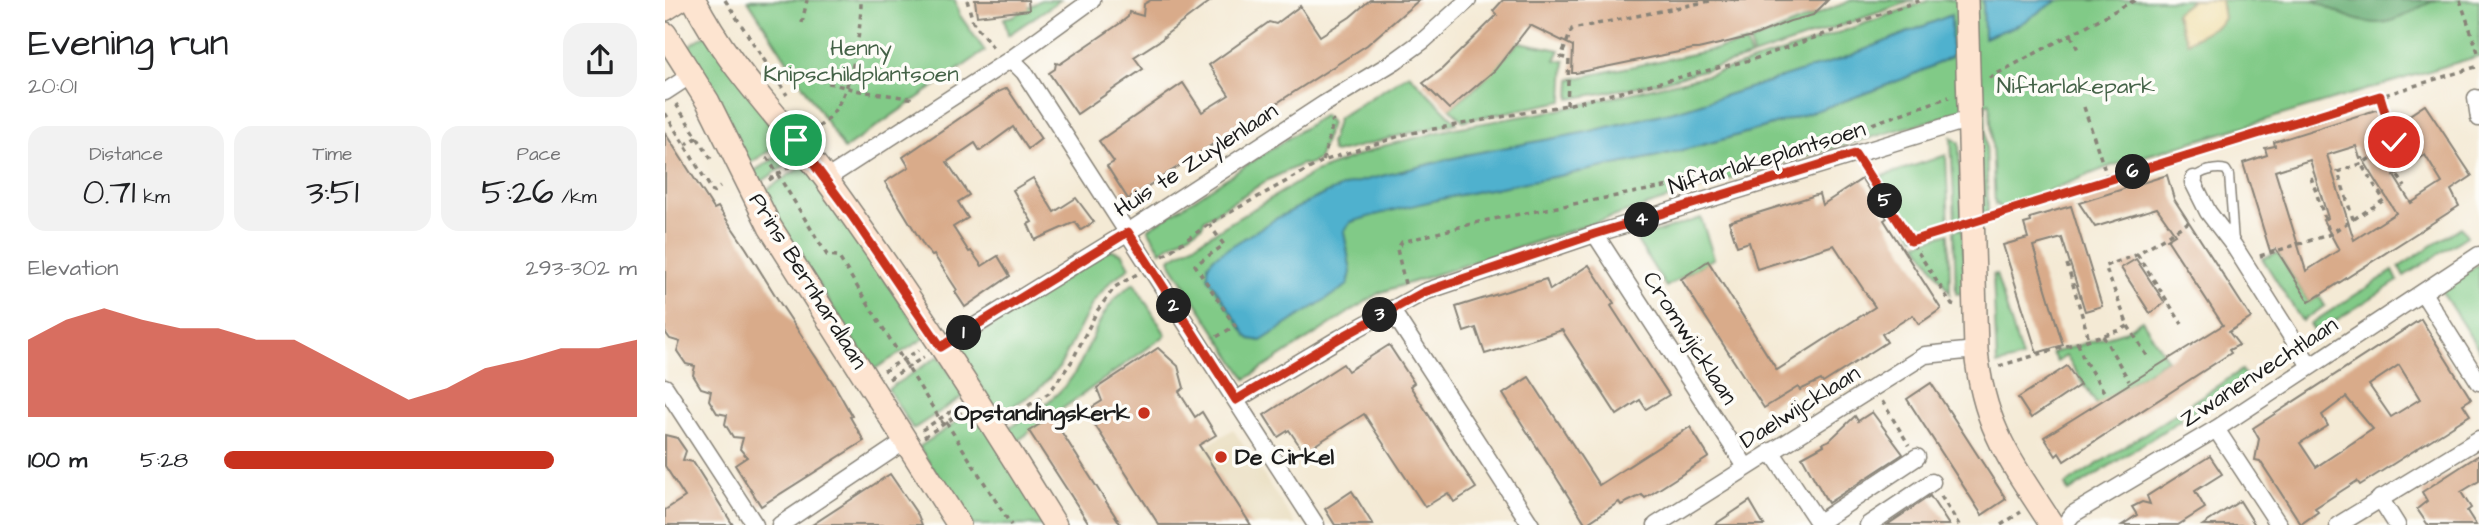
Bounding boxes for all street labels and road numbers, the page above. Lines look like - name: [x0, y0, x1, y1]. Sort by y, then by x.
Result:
- street label: Huis te Zuylenlaan: [1108, 95, 1285, 226]
- street label: Niftarlakeplantsoen: [1665, 113, 1869, 203]
- street label: Prins Bernhardlaan: [741, 187, 875, 375]
- street label: Cromwijcklaan: [1635, 265, 1745, 411]
- street label: Zwanenvechtlaan: [2174, 309, 2344, 435]
- street label: Daelwijcklaan: [1734, 357, 1866, 457]

